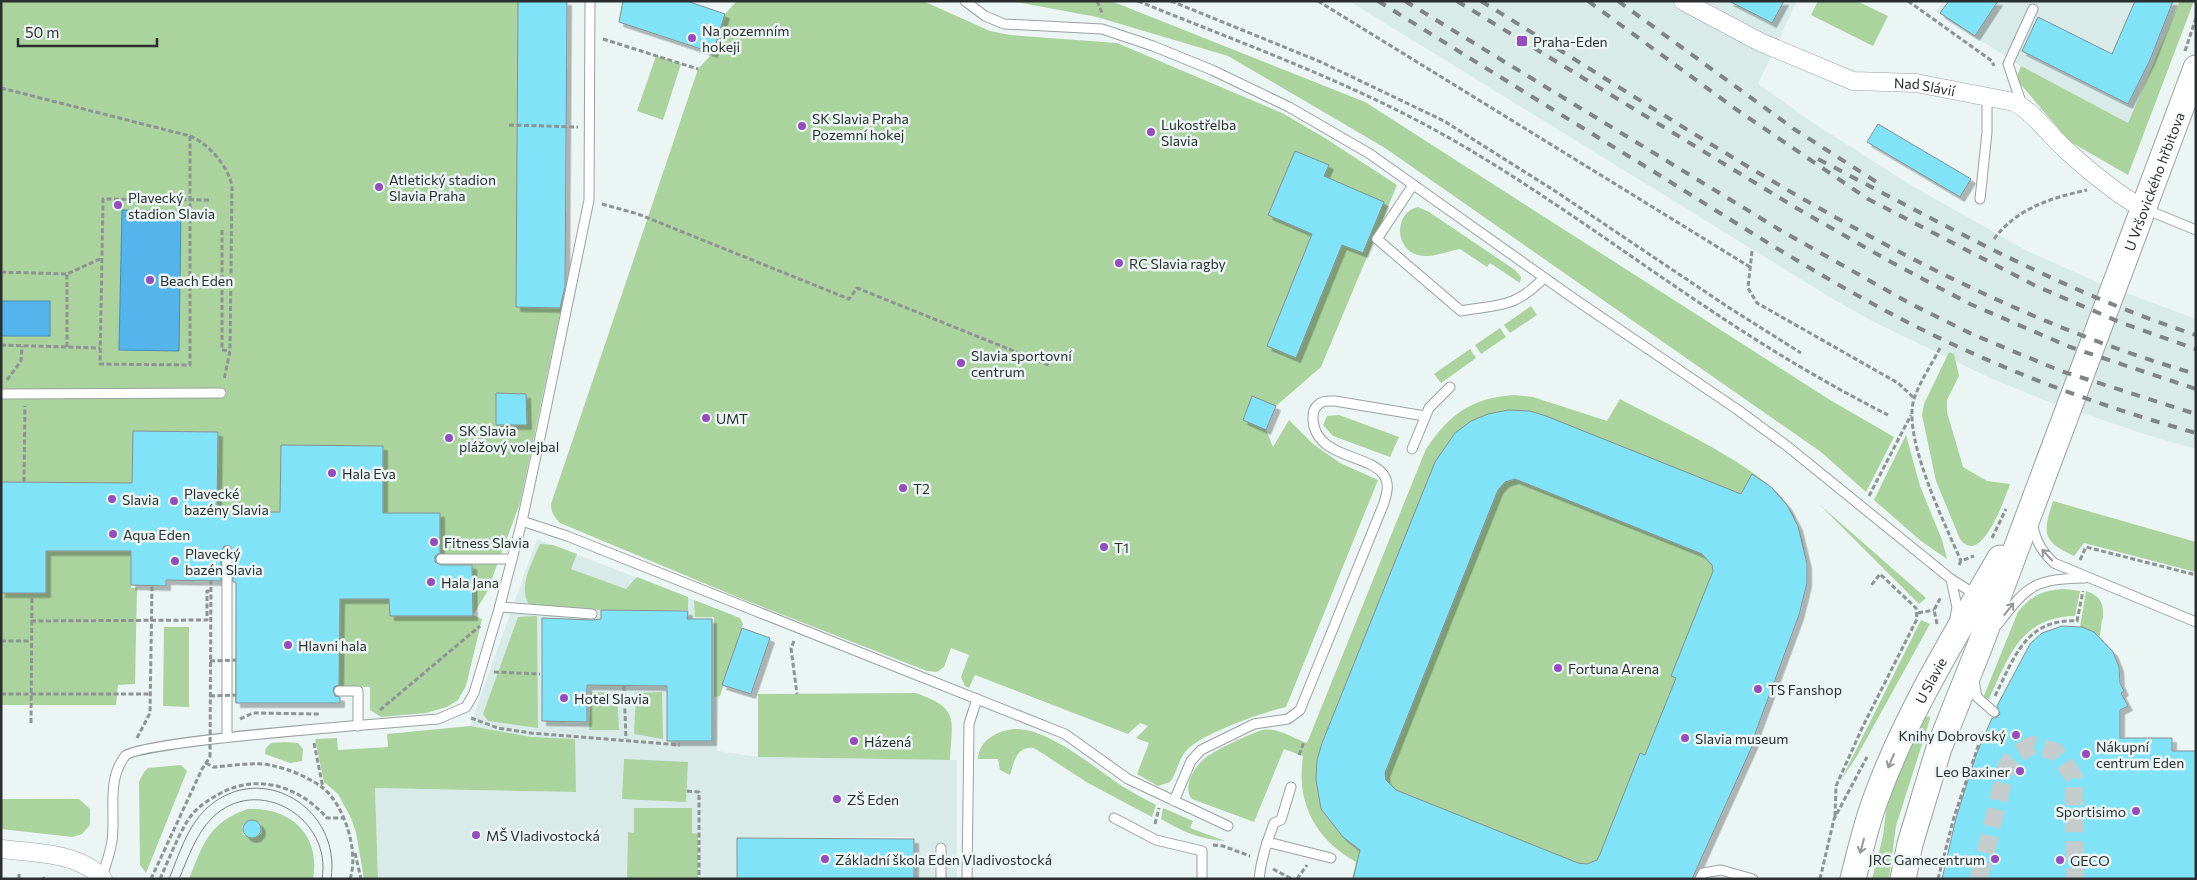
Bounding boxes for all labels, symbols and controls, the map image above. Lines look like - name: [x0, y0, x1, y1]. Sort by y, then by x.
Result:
- scale bar: [18, 15, 156, 47]
- place label: Na pozemním hokeji: [702, 22, 790, 55]
- text: 50 m: [25, 23, 59, 41]
- marker: Na pozemním hokeji: [686, 32, 698, 44]
- place label: Praha-Eden: [1533, 33, 1608, 50]
- marker: Praha-Eden: [1515, 34, 1529, 48]
- street label: Nad Slávií: [1894, 74, 1957, 99]
- place label: SK Slavia Praha Pozemní hokej: [812, 110, 909, 143]
- street label: U Vršovického hřbitova: [2120, 110, 2187, 253]
- place label: Lukostřelba Slavia: [1161, 116, 1236, 149]
- marker: SK Slavia Praha Pozemní hokej: [796, 120, 808, 132]
- marker: Lukostřelba Slavia: [1145, 126, 1157, 138]
- place label: Atletický stadion Slavia Praha: [389, 171, 496, 204]
- marker: Atletický stadion Slavia Praha: [373, 181, 385, 193]
- place label: Plavecký stadion Slavia: [128, 189, 215, 222]
- marker: Plavecký stadion Slavia: [112, 199, 124, 211]
- place label: RC Slavia ragby: [1129, 255, 1226, 272]
- marker: RC Slavia ragby: [1113, 257, 1125, 269]
- place label: Beach Eden: [160, 272, 233, 289]
- marker: Beach Eden: [144, 274, 156, 286]
- place label: Slavia sportovní centrum: [971, 347, 1072, 380]
- marker: Slavia sportovní centrum: [955, 357, 967, 369]
- place label: UMT: [716, 410, 748, 427]
- marker: UMT: [700, 412, 712, 424]
- place label: SK Slavia plážový volejbal: [459, 422, 559, 455]
- marker: SK Slavia plážový volejbal: [443, 432, 455, 444]
- place label: Hala Eva: [342, 465, 396, 482]
- marker: Hala Eva: [326, 467, 338, 479]
- place label: T2: [913, 480, 930, 497]
- marker: T2: [897, 482, 909, 494]
- place label: Plavecké bazény Slavia: [184, 485, 269, 518]
- place label: Slavia: [122, 491, 159, 508]
- marker: Slavia: [106, 493, 118, 505]
- marker: Plavecké bazény Slavia: [168, 495, 180, 507]
- place label: Aqua Eden: [123, 526, 190, 543]
- marker: Aqua Eden: [107, 528, 119, 540]
- place label: Fitness Slavia: [444, 534, 529, 551]
- marker: Fitness Slavia: [428, 536, 440, 548]
- place label: T1: [1114, 539, 1129, 556]
- marker: T1: [1098, 541, 1110, 553]
- place label: Plavecký bazén Slavia: [185, 545, 263, 578]
- one-way arrow: [2041, 549, 2053, 561]
- marker: Plavecký bazén Slavia: [169, 555, 181, 567]
- place label: Hala Jana: [441, 574, 499, 591]
- marker: Hala Jana: [425, 576, 437, 588]
- one-way arrow: [2004, 603, 2015, 616]
- place label: Hlavni hala: [298, 637, 367, 654]
- marker: Hlavni hala: [282, 639, 294, 651]
- street label: U Slavie: [1911, 654, 1950, 706]
- place label: Fortuna Arena: [1568, 660, 1659, 677]
- marker: Fortuna Arena: [1552, 662, 1564, 674]
- place label: TS Fanshop: [1768, 681, 1842, 698]
- marker: TS Fanshop: [1752, 683, 1764, 695]
- place label: Hotel Slavia: [574, 690, 649, 707]
- marker: Hotel Slavia: [558, 692, 570, 704]
- place label: Knihy Dobrovský: [1898, 727, 2006, 744]
- marker: Knihy Dobrovský: [2010, 729, 2022, 741]
- place label: Slavia museum: [1695, 730, 1789, 747]
- marker: Slavia museum: [1679, 732, 1691, 744]
- place label: Házená: [864, 733, 911, 750]
- marker: Házená: [848, 735, 860, 747]
- place label: Nákupní centrum Eden: [2096, 738, 2184, 771]
- marker: Nákupní centrum Eden: [2080, 748, 2092, 760]
- one-way arrow: [1885, 753, 1895, 768]
- place label: Leo Baxiner: [1935, 763, 2010, 780]
- marker: Leo Baxiner: [2014, 765, 2026, 777]
- place label: ZŠ Eden: [847, 791, 899, 808]
- marker: ZŠ Eden: [831, 793, 843, 805]
- place label: Sportisimo: [2056, 803, 2126, 820]
- marker: Sportisimo: [2130, 805, 2142, 817]
- place label: MŠ Vladivostocká: [486, 827, 600, 844]
- marker: MŠ Vladivostocká: [470, 829, 482, 841]
- one-way arrow: [1856, 838, 1866, 854]
- place label: Základní škola Eden Vladivostocká: [835, 851, 1052, 868]
- place label: JRC Gamecentrum: [1869, 851, 1985, 868]
- place label: GECO: [2070, 852, 2110, 869]
- marker: Základní škola Eden Vladivostocká: [819, 853, 831, 865]
- marker: JRC Gamecentrum: [1989, 853, 2001, 865]
- marker: GECO: [2054, 854, 2066, 866]

